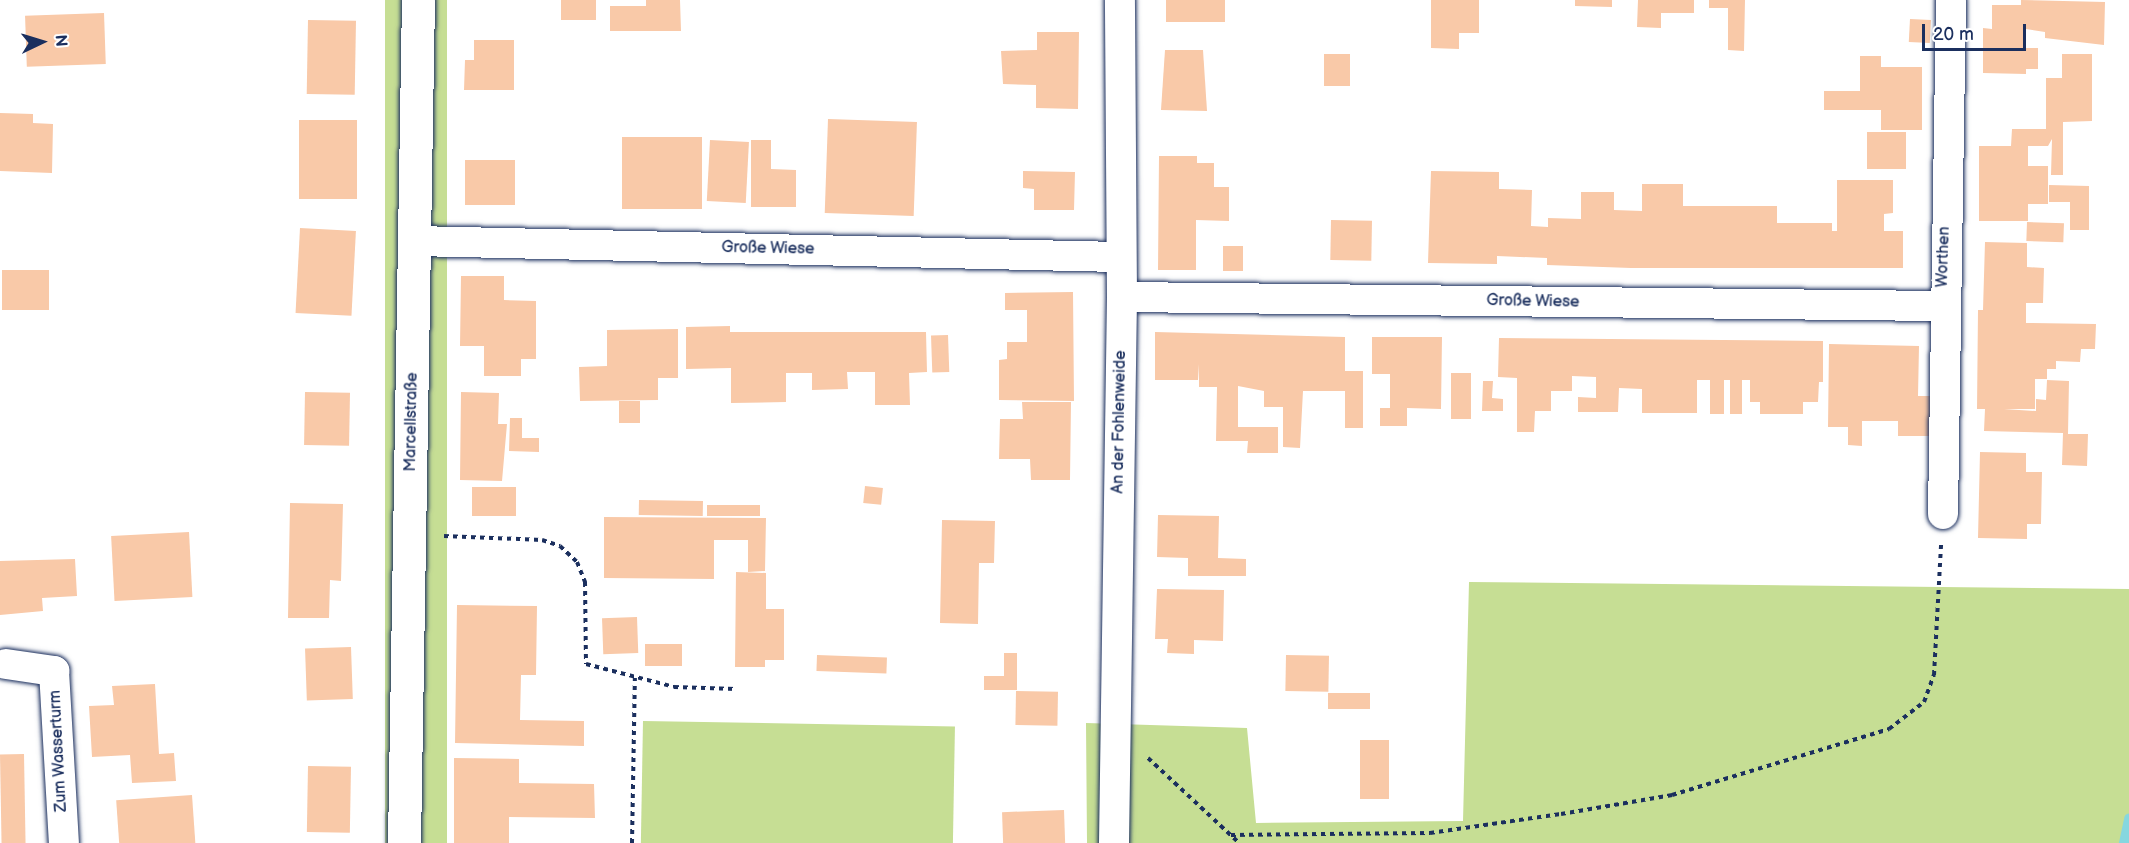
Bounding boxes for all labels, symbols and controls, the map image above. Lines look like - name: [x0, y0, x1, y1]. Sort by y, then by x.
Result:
- north arrow: [12, 12, 72, 72]
- scale bar: [1925, 12, 2028, 50]
- text: 20 m: [1933, 24, 1974, 45]
- text: N: [51, 34, 70, 47]
- street label: Worthen: [1933, 226, 1955, 288]
- street label: Große Wiese: [721, 239, 815, 259]
- street label: Große Wiese: [1486, 292, 1580, 312]
- street label: An der Fohlenweide: [1109, 350, 1131, 494]
- street label: Marcellstraße: [402, 372, 422, 472]
- street label: Zum Wasserturm: [46, 689, 72, 813]

